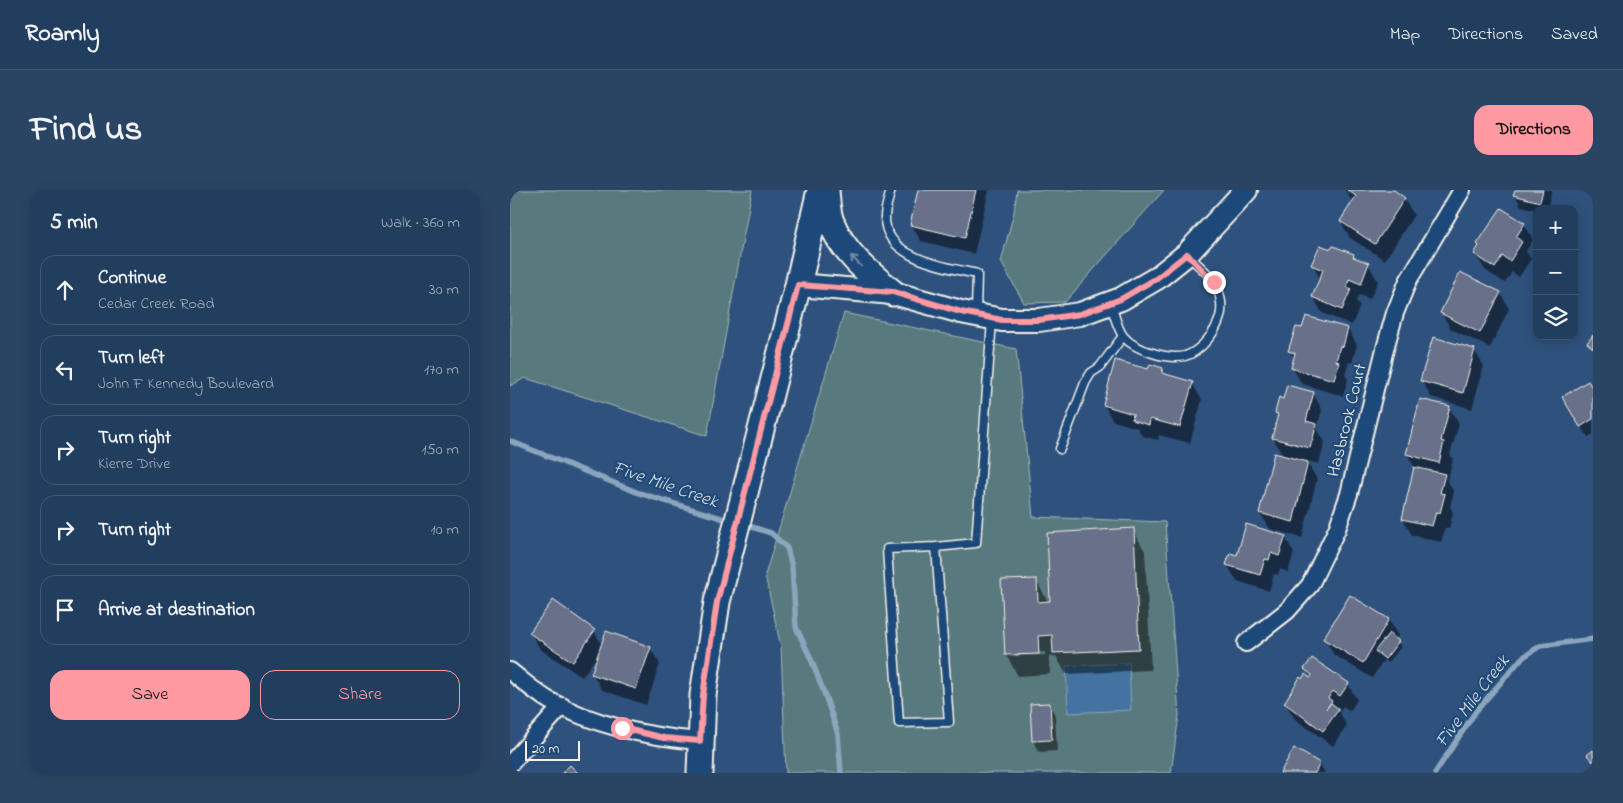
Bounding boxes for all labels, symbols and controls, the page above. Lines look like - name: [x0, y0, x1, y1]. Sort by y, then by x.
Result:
- text: Roamly: [25, 17, 100, 52]
- text: Map: [1390, 22, 1420, 48]
- text: Directions: [1448, 22, 1523, 48]
- text: Saved: [1551, 22, 1598, 48]
- text: Find us: [30, 105, 142, 156]
- button: Directions: [1474, 105, 1593, 155]
- map controls: [1533, 205, 1578, 340]
- button: +: [1533, 205, 1578, 250]
- text: 5 min: [50, 208, 98, 238]
- text: Walk · 360 m: [381, 211, 460, 235]
- button: −: [1533, 250, 1578, 295]
- one-way arrow: [850, 254, 862, 267]
- text: Continue: [98, 265, 166, 292]
- route end: [1203, 271, 1226, 294]
- icon: ahead: [51, 276, 79, 304]
- text: 30 m: [429, 278, 459, 302]
- text: Cedar Creek Road: [98, 292, 214, 316]
- button: layers: [1533, 295, 1578, 340]
- text: Turn left: [98, 345, 165, 372]
- icon: left: [51, 356, 79, 384]
- text: 170 m: [424, 358, 459, 382]
- street label: Hasbrook Court: [1321, 361, 1375, 480]
- text: John F Kennedy Boulevard: [98, 372, 274, 396]
- text: Turn right: [98, 425, 171, 452]
- icon: right: [51, 436, 79, 464]
- text: 150 m: [421, 438, 459, 462]
- text: Kierre Drive: [98, 452, 170, 476]
- water label: Five Mile Creek: [609, 455, 722, 516]
- icon: right: [51, 516, 79, 544]
- text: Turn right: [98, 517, 171, 544]
- text: 10 m: [431, 518, 459, 542]
- icon: arrive: [51, 596, 79, 624]
- text: Arrive at destination: [98, 597, 255, 624]
- water label: Five Mile Creek: [1429, 649, 1517, 754]
- button: Save: [50, 670, 250, 720]
- button: Share: [260, 670, 460, 720]
- route start: [611, 717, 634, 740]
- scale bar: [525, 738, 580, 761]
- text: 20 m: [532, 739, 559, 760]

